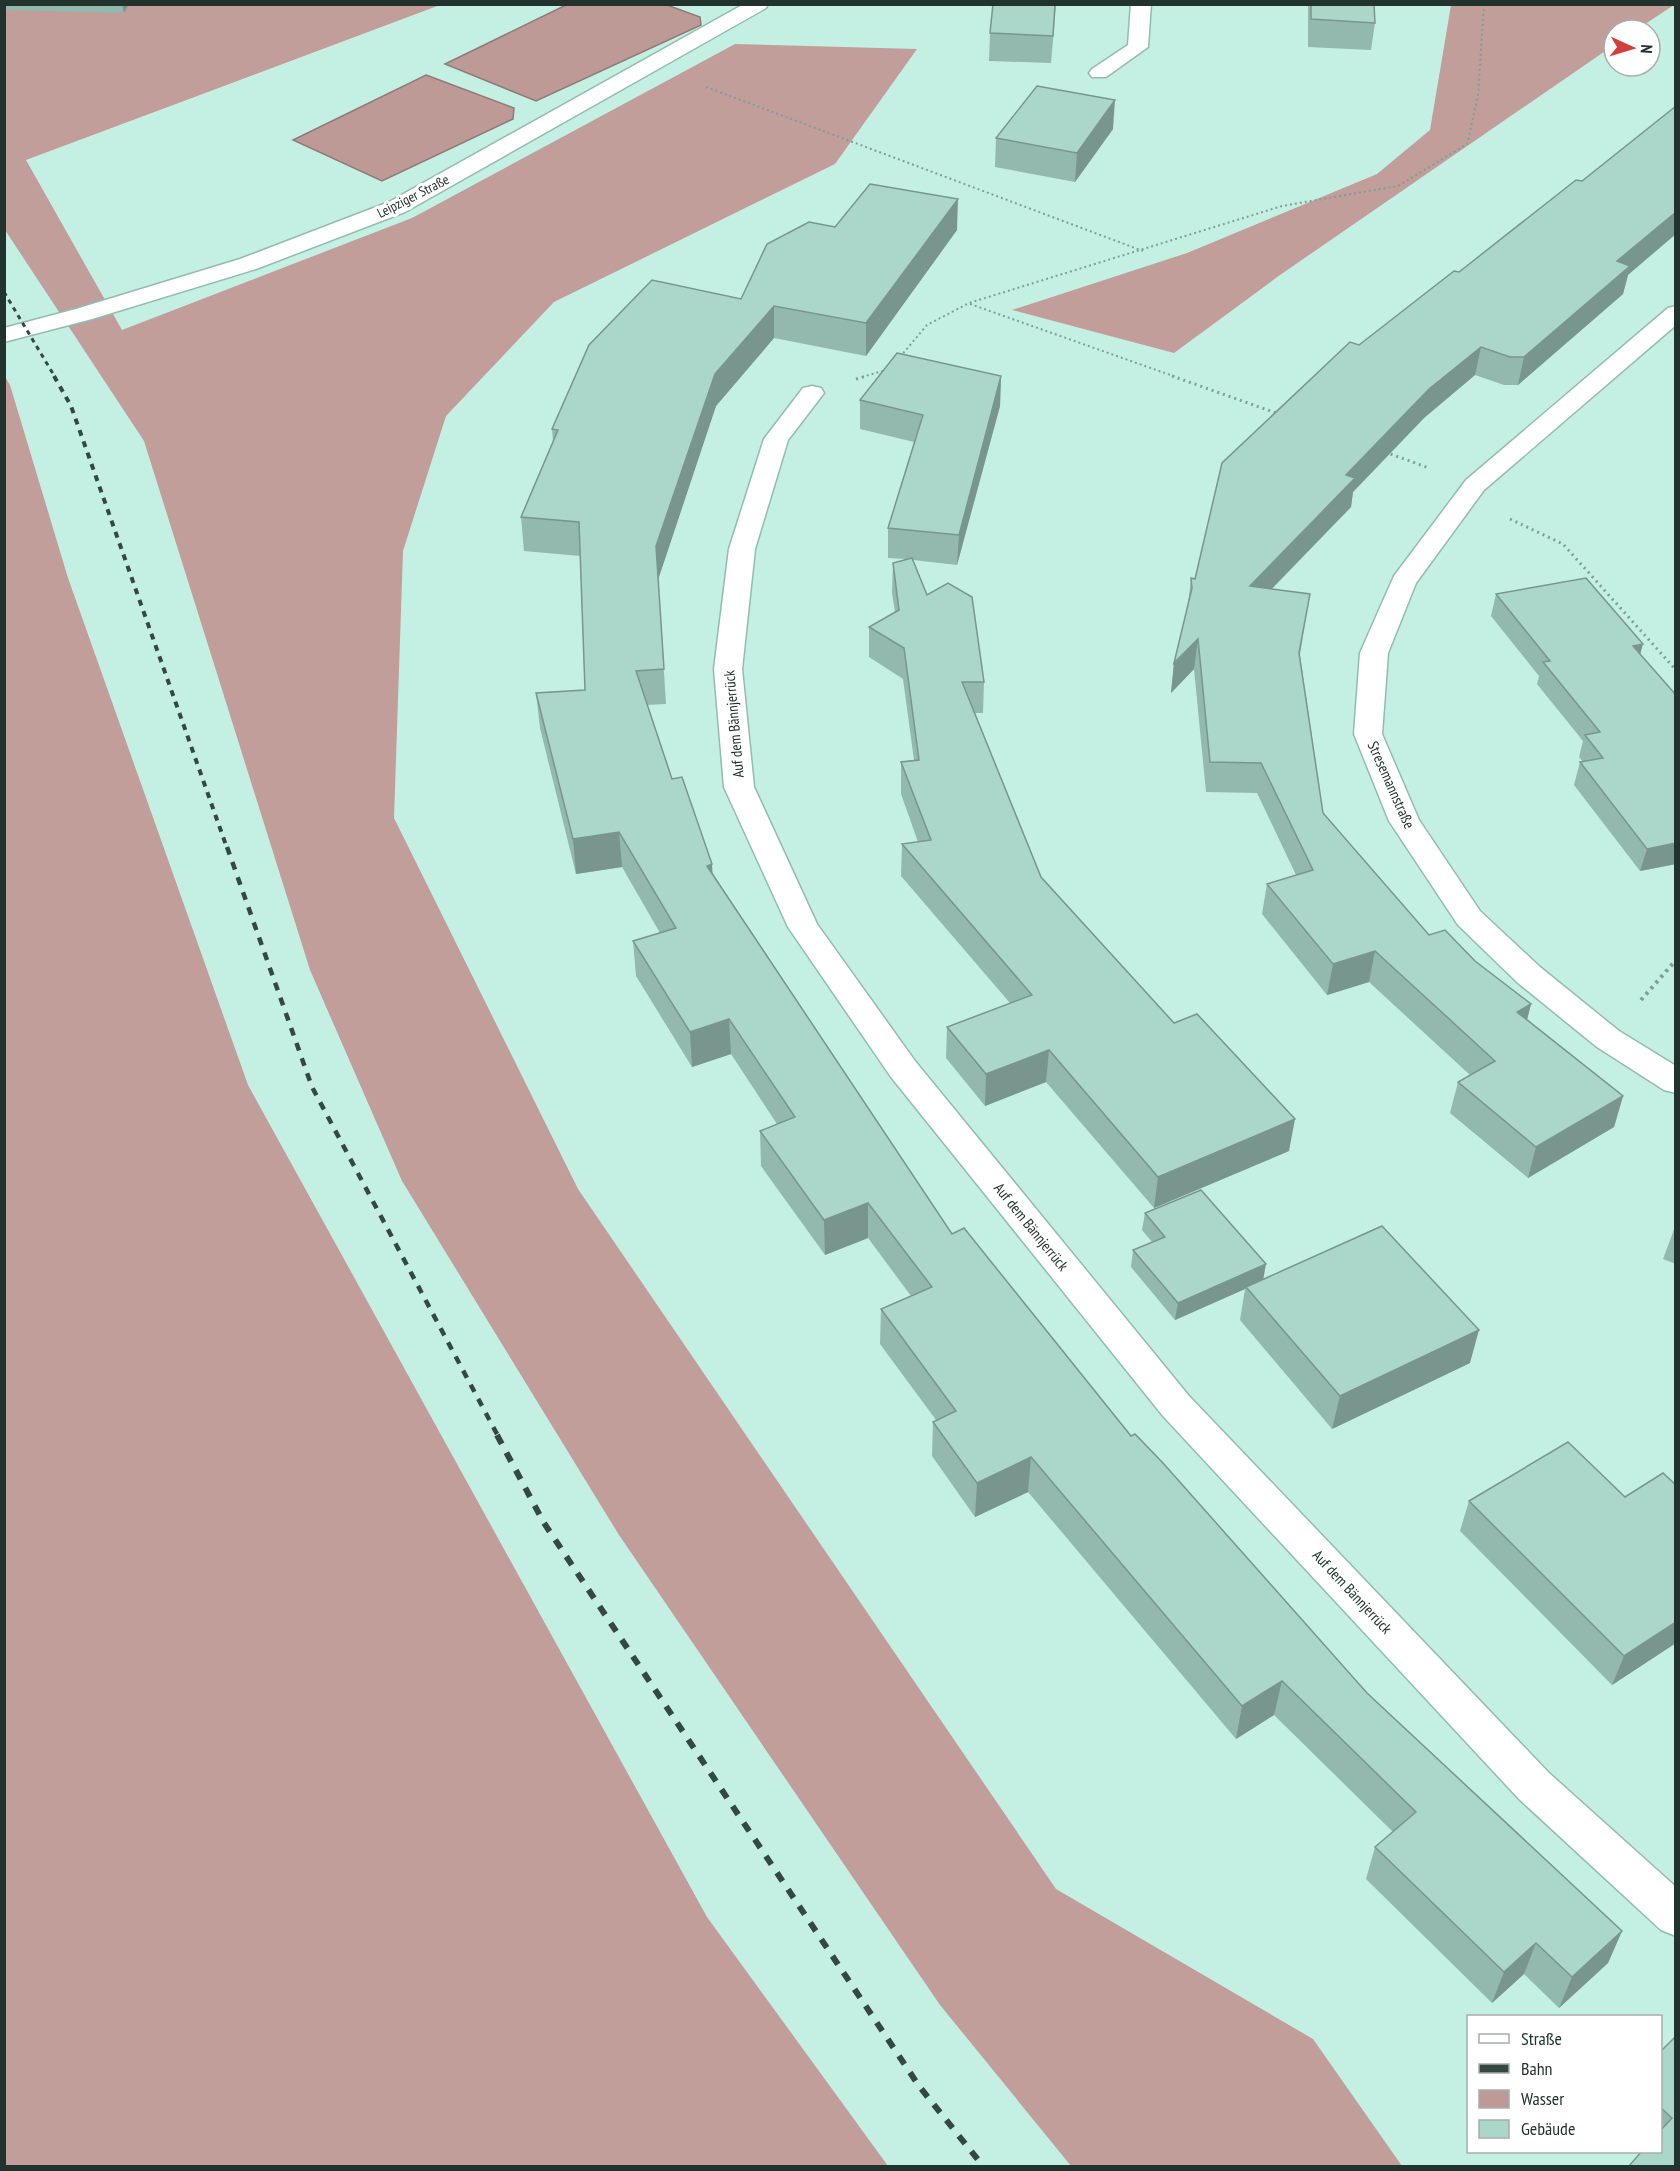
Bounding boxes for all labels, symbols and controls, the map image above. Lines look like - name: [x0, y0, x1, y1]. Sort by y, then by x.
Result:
- north arrow: [1602, 18, 1662, 78]
- text: N: [1637, 44, 1657, 54]
- street label: Leipziger Straße: [374, 170, 452, 222]
- street label: Auf dem Bännjerrück: [719, 669, 748, 779]
- street label: Stresemannstraße: [1364, 738, 1419, 832]
- street label: Auf dem Bännjerrück: [990, 1179, 1073, 1275]
- street label: Auf dem Bännjerrück: [1309, 1546, 1396, 1638]
- legend: [1467, 2015, 1662, 2153]
- text: Straße: [1521, 2027, 1562, 2050]
- text: Bahn: [1521, 2057, 1553, 2080]
- text: Wasser: [1521, 2087, 1564, 2110]
- text: Gebäude: [1521, 2117, 1575, 2140]

